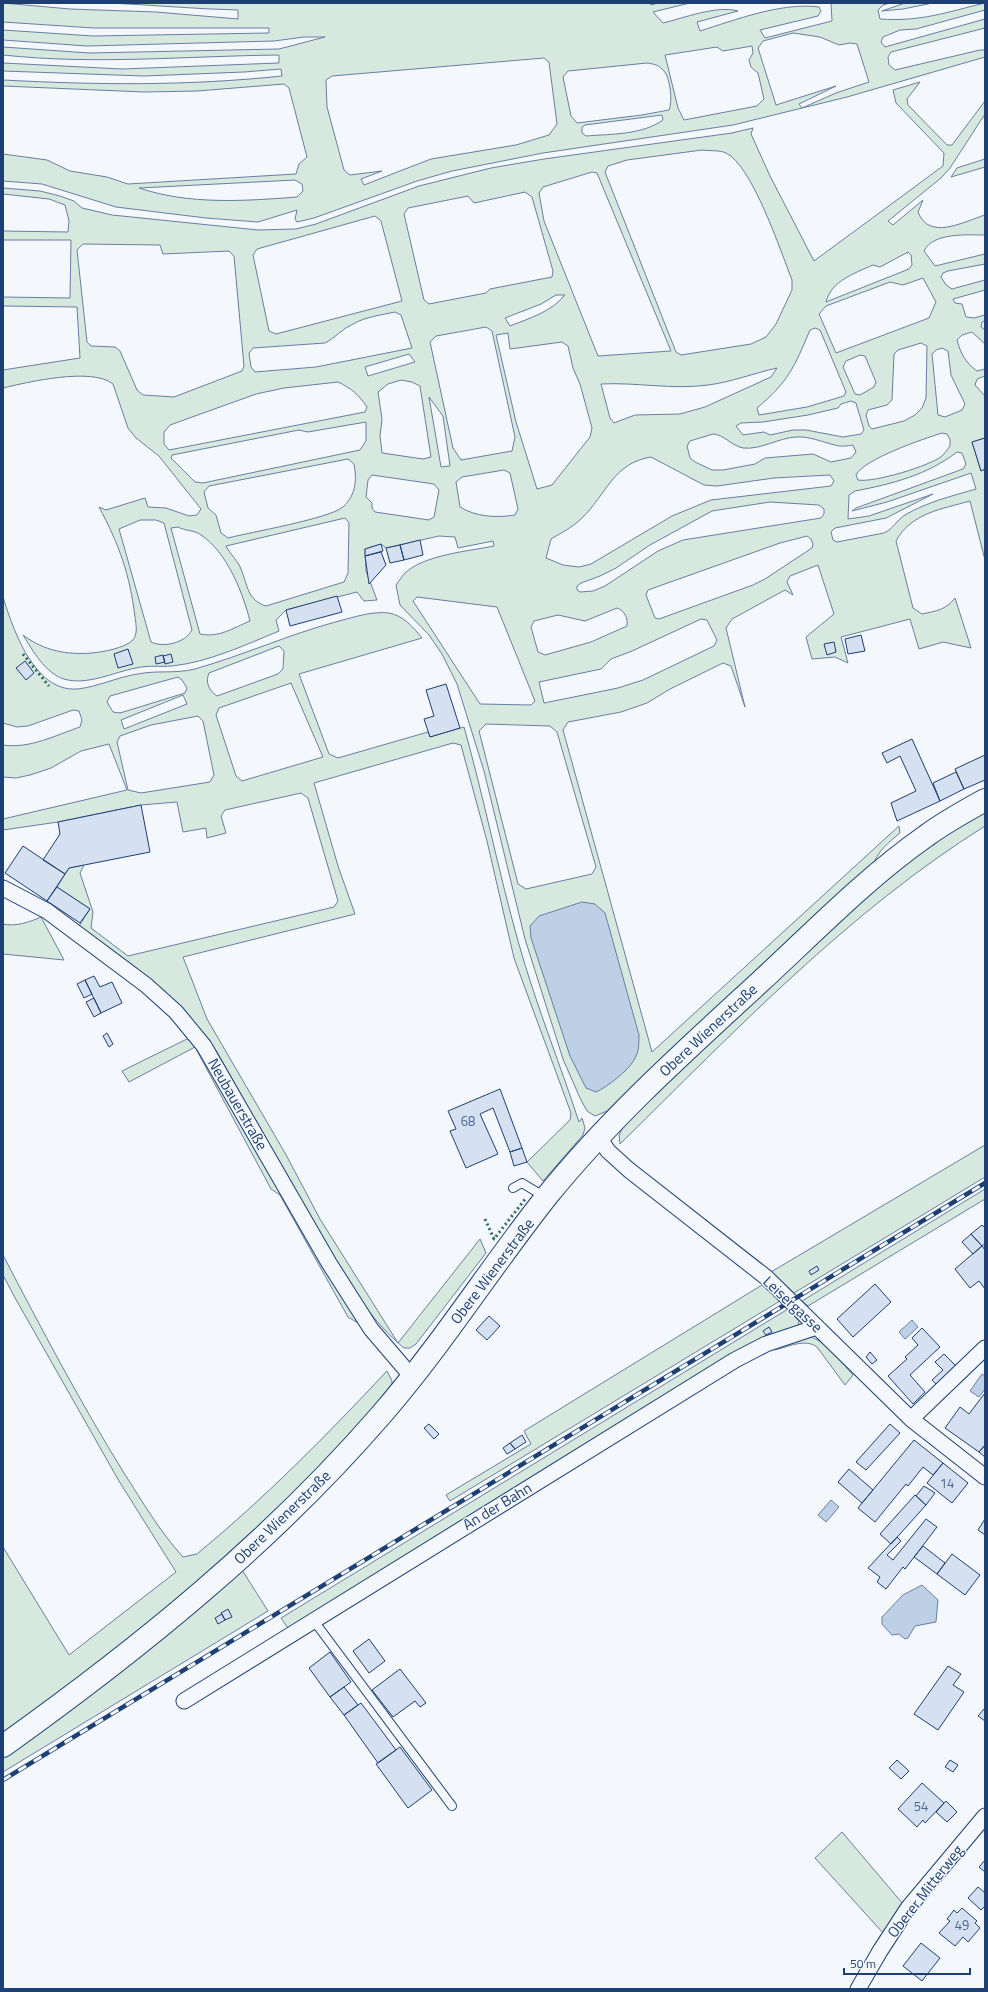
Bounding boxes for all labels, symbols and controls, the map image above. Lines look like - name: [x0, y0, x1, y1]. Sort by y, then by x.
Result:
- street label: Obere Wienerstraße: [654, 978, 762, 1082]
- street label: Neubauerstraße: [202, 1054, 274, 1154]
- house number: 68: [461, 1111, 475, 1131]
- street label: Obere Wienerstraße: [444, 1213, 540, 1329]
- street label: Leisergasse: [758, 1270, 828, 1338]
- street label: Obere Wienerstraße: [228, 1464, 336, 1570]
- house number: 14: [940, 1473, 954, 1493]
- street label: An der Bahn: [458, 1476, 536, 1536]
- house number: 54: [914, 1796, 928, 1816]
- street label: Oberer Mitterweg: [881, 1839, 969, 1942]
- house number: 49: [955, 1915, 969, 1935]
- scale bar: [844, 1950, 970, 1976]
- text: 50 m: [850, 1954, 876, 1973]

